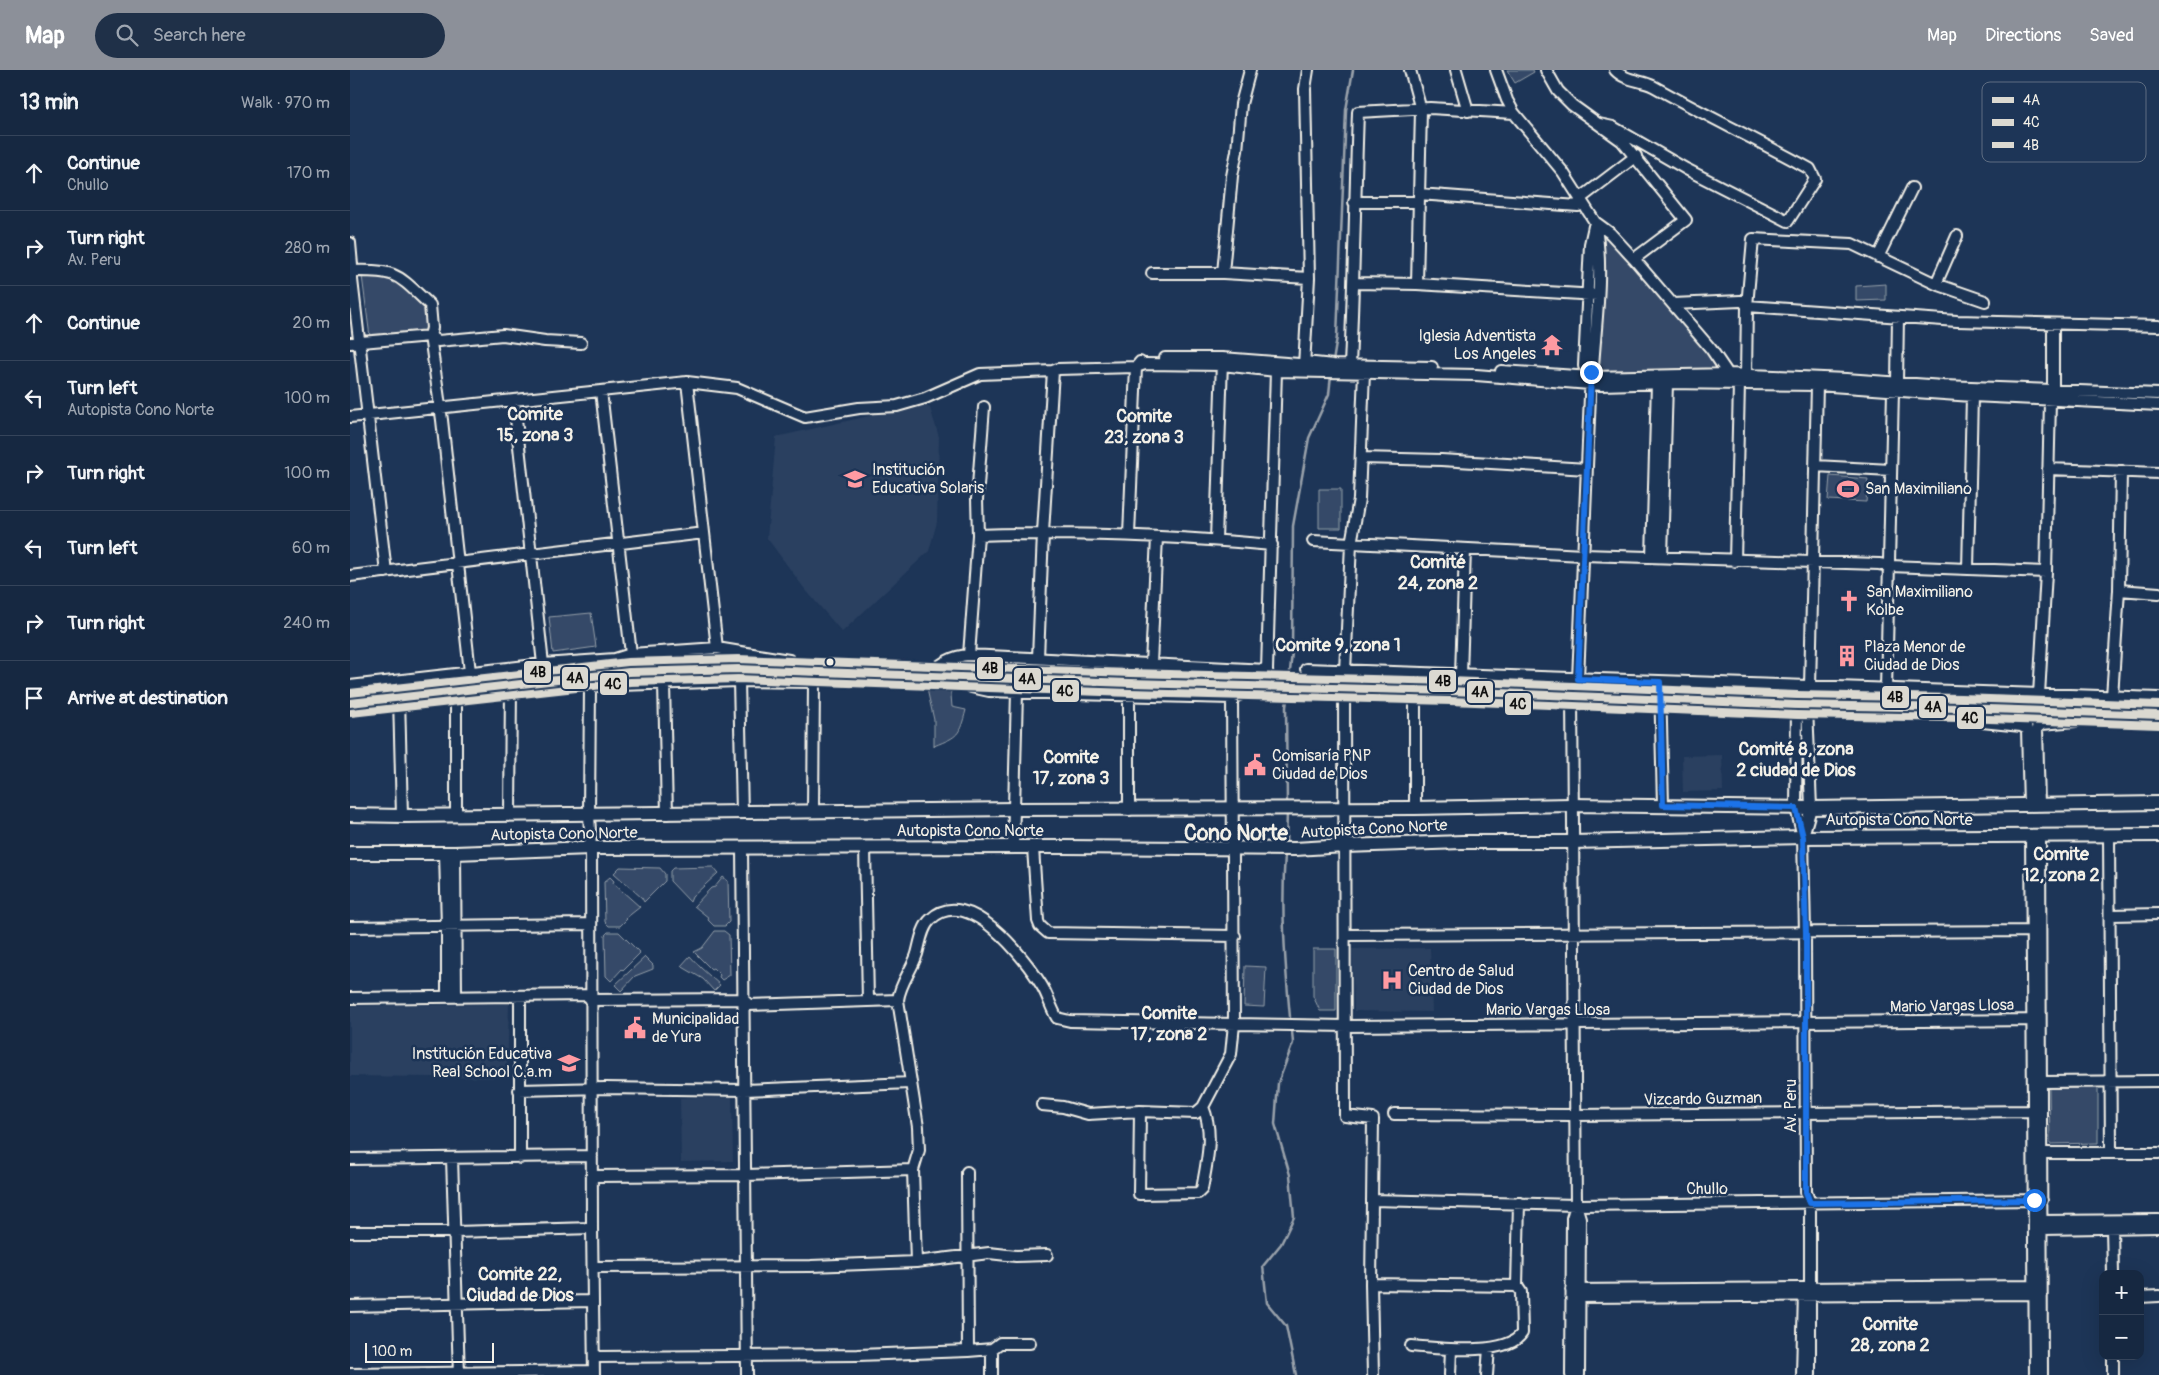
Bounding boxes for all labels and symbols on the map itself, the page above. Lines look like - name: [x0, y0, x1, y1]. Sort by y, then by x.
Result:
- legend: [1982, 82, 2146, 162]
- text: 4A: [2023, 92, 2040, 109]
- text: 4C: [2023, 114, 2040, 131]
- text: 4B: [2023, 137, 2039, 154]
- place label: Iglesia Adventista Los Angeles: [1419, 326, 1536, 364]
- temple icon: Iglesia Adventista Los Angeles: [1539, 332, 1565, 358]
- route end: [1580, 361, 1603, 384]
- district label: Comite 15, zona 3: [497, 403, 573, 447]
- district label: Comite 23, zona 3: [1104, 405, 1184, 449]
- place label: Institución Educativa Solaris: [872, 460, 984, 498]
- school or university icon: Institución Educativa Solaris: [842, 466, 868, 492]
- sports icon: San Maximiliano: [1835, 476, 1861, 502]
- place label: San Maximiliano: [1865, 479, 1972, 499]
- district label: Comité 24, zona 2: [1398, 551, 1478, 595]
- place label: San Maximiliano Kolbe: [1866, 582, 1973, 620]
- church icon: San Maximiliano Kolbe: [1836, 588, 1862, 614]
- district label: Comite 9, zona 1: [1275, 634, 1401, 657]
- place label: Plaza Menor de Ciudad de Dios: [1864, 637, 1966, 675]
- building icon: Plaza Menor de Ciudad de Dios: [1834, 643, 1860, 669]
- line badge: 4B: [976, 656, 1004, 680]
- unlabelled marker: [825, 657, 835, 667]
- line badge: 4B: [523, 660, 552, 684]
- text: 4B: [982, 660, 998, 677]
- text: 4B: [530, 664, 546, 681]
- line badge: 4A: [561, 666, 589, 690]
- line badge: 4A: [1013, 667, 1042, 691]
- line badge: 4B: [1428, 669, 1457, 693]
- text: 4A: [566, 670, 584, 687]
- text: 4A: [1018, 671, 1036, 688]
- line badge: 4C: [599, 672, 628, 696]
- text: 4B: [1435, 673, 1451, 690]
- text: 4C: [605, 676, 622, 693]
- line badge: 4C: [1051, 679, 1080, 703]
- line badge: 4A: [1466, 680, 1494, 704]
- text: 4C: [1057, 683, 1074, 700]
- text: 4A: [1471, 684, 1489, 701]
- line badge: 4B: [1881, 685, 1910, 709]
- text: 4B: [1887, 689, 1903, 706]
- line badge: 4C: [1504, 692, 1532, 716]
- line badge: 4A: [1918, 695, 1947, 719]
- text: 4C: [1510, 696, 1527, 713]
- text: 4A: [1924, 699, 1942, 716]
- line badge: 4C: [1956, 706, 1985, 730]
- text: 4C: [1962, 710, 1979, 727]
- district label: Comité 8, zona 2 ciudad de Dios: [1736, 738, 1857, 782]
- district label: Comite 17, zona 3: [1033, 746, 1109, 790]
- place label: Comisaría PNP Ciudad de Dios: [1272, 746, 1371, 784]
- public building icon: Comisaría PNP Ciudad de Dios: [1242, 752, 1268, 778]
- street label: Autopista Cono Norte: [1825, 810, 1973, 830]
- street label: Autopista Cono Norte: [1300, 815, 1448, 843]
- district label: Cono Norte: [1184, 820, 1289, 847]
- street label: Autopista Cono Norte: [896, 821, 1044, 841]
- street label: Autopista Cono Norte: [490, 823, 638, 845]
- district label: Comite 12, zona 2: [2023, 843, 2099, 887]
- place label: Centro de Salud Ciudad de Dios: [1408, 961, 1514, 999]
- hospital icon: Centro de Salud Ciudad de Dios: [1379, 967, 1405, 993]
- street label: Mario Vargas Llosa: [1890, 995, 2014, 1017]
- street label: Mario Vargas Llosa: [1486, 1000, 1610, 1020]
- district label: Comite 17, zona 2: [1131, 1002, 1207, 1046]
- place label: Municipalidad de Yura: [652, 1009, 739, 1047]
- public building icon: Municipalidad de Yura: [622, 1015, 648, 1041]
- place label: Institución Educativa Real School C.a.m: [412, 1044, 552, 1082]
- school or university icon: Institución Educativa Real School C.a.m: [556, 1050, 582, 1076]
- street label: Av. Peru: [1781, 1079, 1801, 1133]
- street label: Vizcardo Guzman: [1644, 1088, 1762, 1110]
- street label: Chullo: [1686, 1179, 1728, 1199]
- route start: [2023, 1189, 2046, 1212]
- district label: Comite 22, Ciudad de Dios: [466, 1263, 575, 1307]
- district label: Comite 28, zona 2: [1850, 1313, 1930, 1357]
- scale bar: [365, 1340, 494, 1363]

